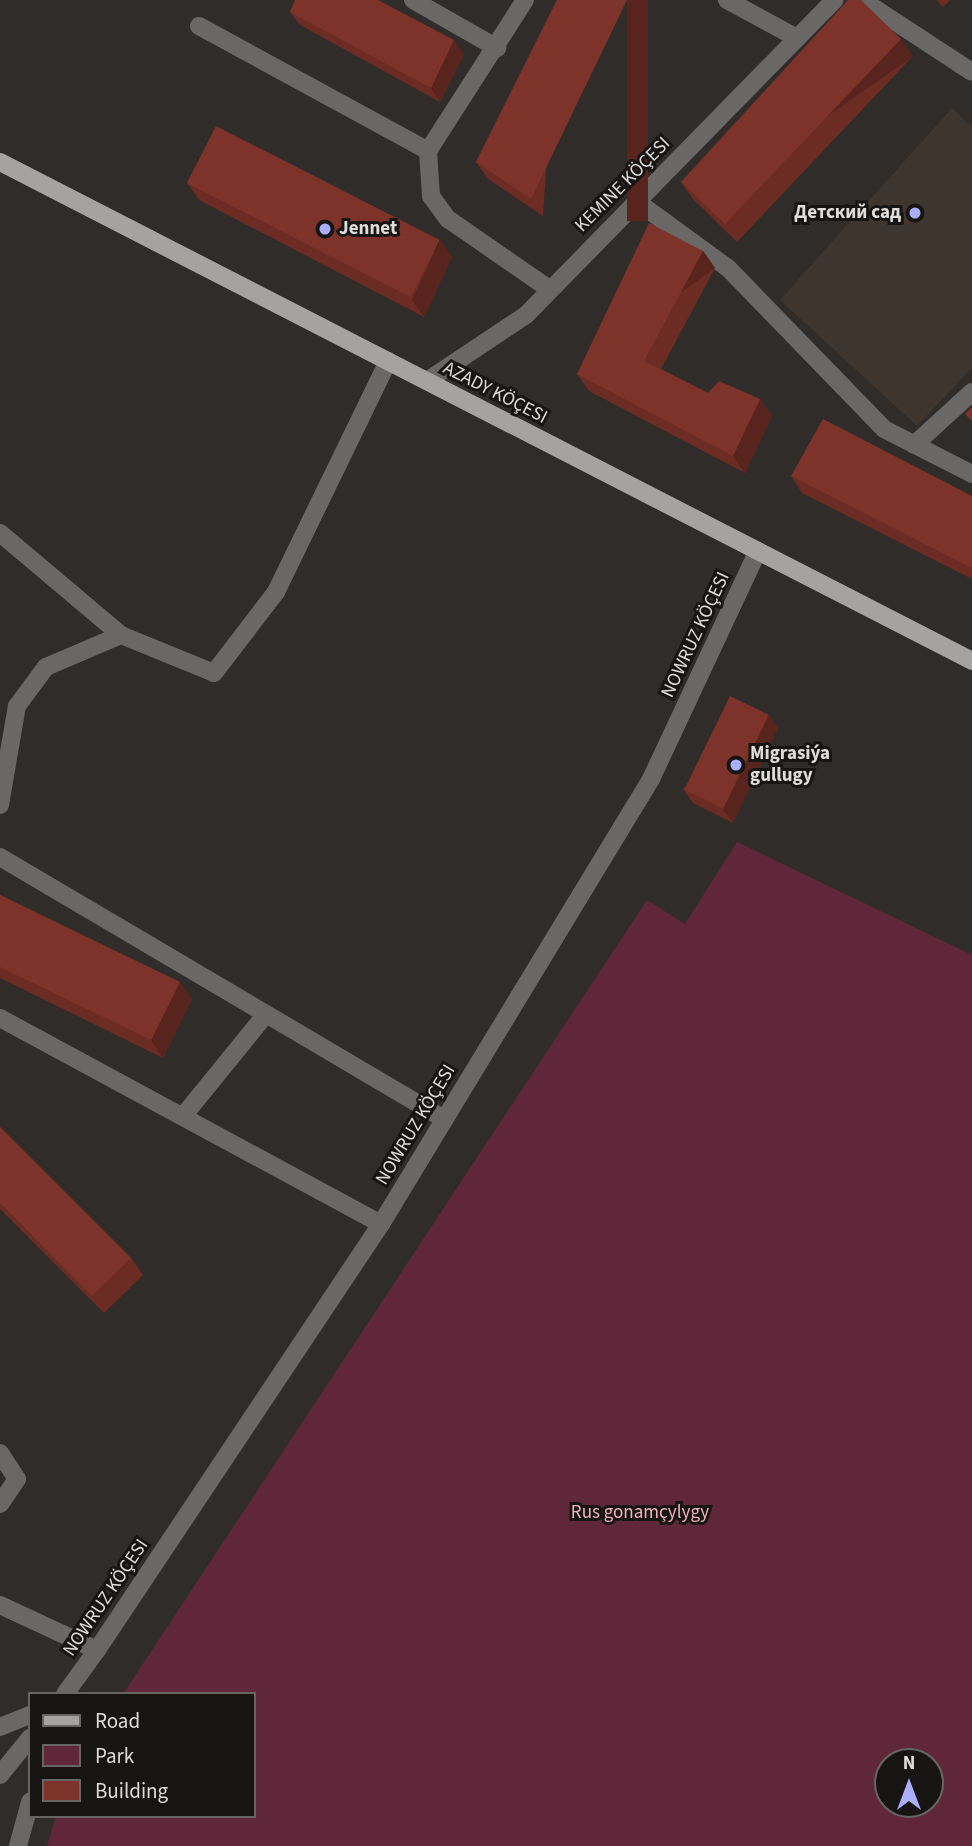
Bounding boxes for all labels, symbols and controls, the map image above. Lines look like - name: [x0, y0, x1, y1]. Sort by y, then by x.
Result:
- street label: KEMINE KÖÇESI: [571, 133, 675, 237]
- place label: Детский сад: [794, 202, 901, 224]
- marker: Детский сад: [907, 205, 923, 221]
- place label: Jennet: [339, 218, 397, 240]
- marker: Jennet: [317, 221, 333, 237]
- street label: AZADY KÖÇESI: [439, 357, 551, 429]
- street label: NOWRUZ KÖÇESI: [657, 569, 735, 701]
- place label: Migrasiýa gullugy: [750, 743, 830, 787]
- marker: Migrasiýa gullugy: [728, 757, 744, 773]
- street label: NOWRUZ KÖÇESI: [371, 1061, 461, 1189]
- park label: Rus gonamçylygy: [571, 1502, 709, 1524]
- street label: NOWRUZ KÖÇESI: [59, 1535, 153, 1661]
- legend: [28, 1692, 256, 1818]
- text: Road: [95, 1706, 140, 1736]
- text: Park: [95, 1741, 134, 1771]
- north arrow: [874, 1748, 944, 1818]
- text: N: [903, 1750, 915, 1777]
- text: Building: [95, 1776, 168, 1806]

